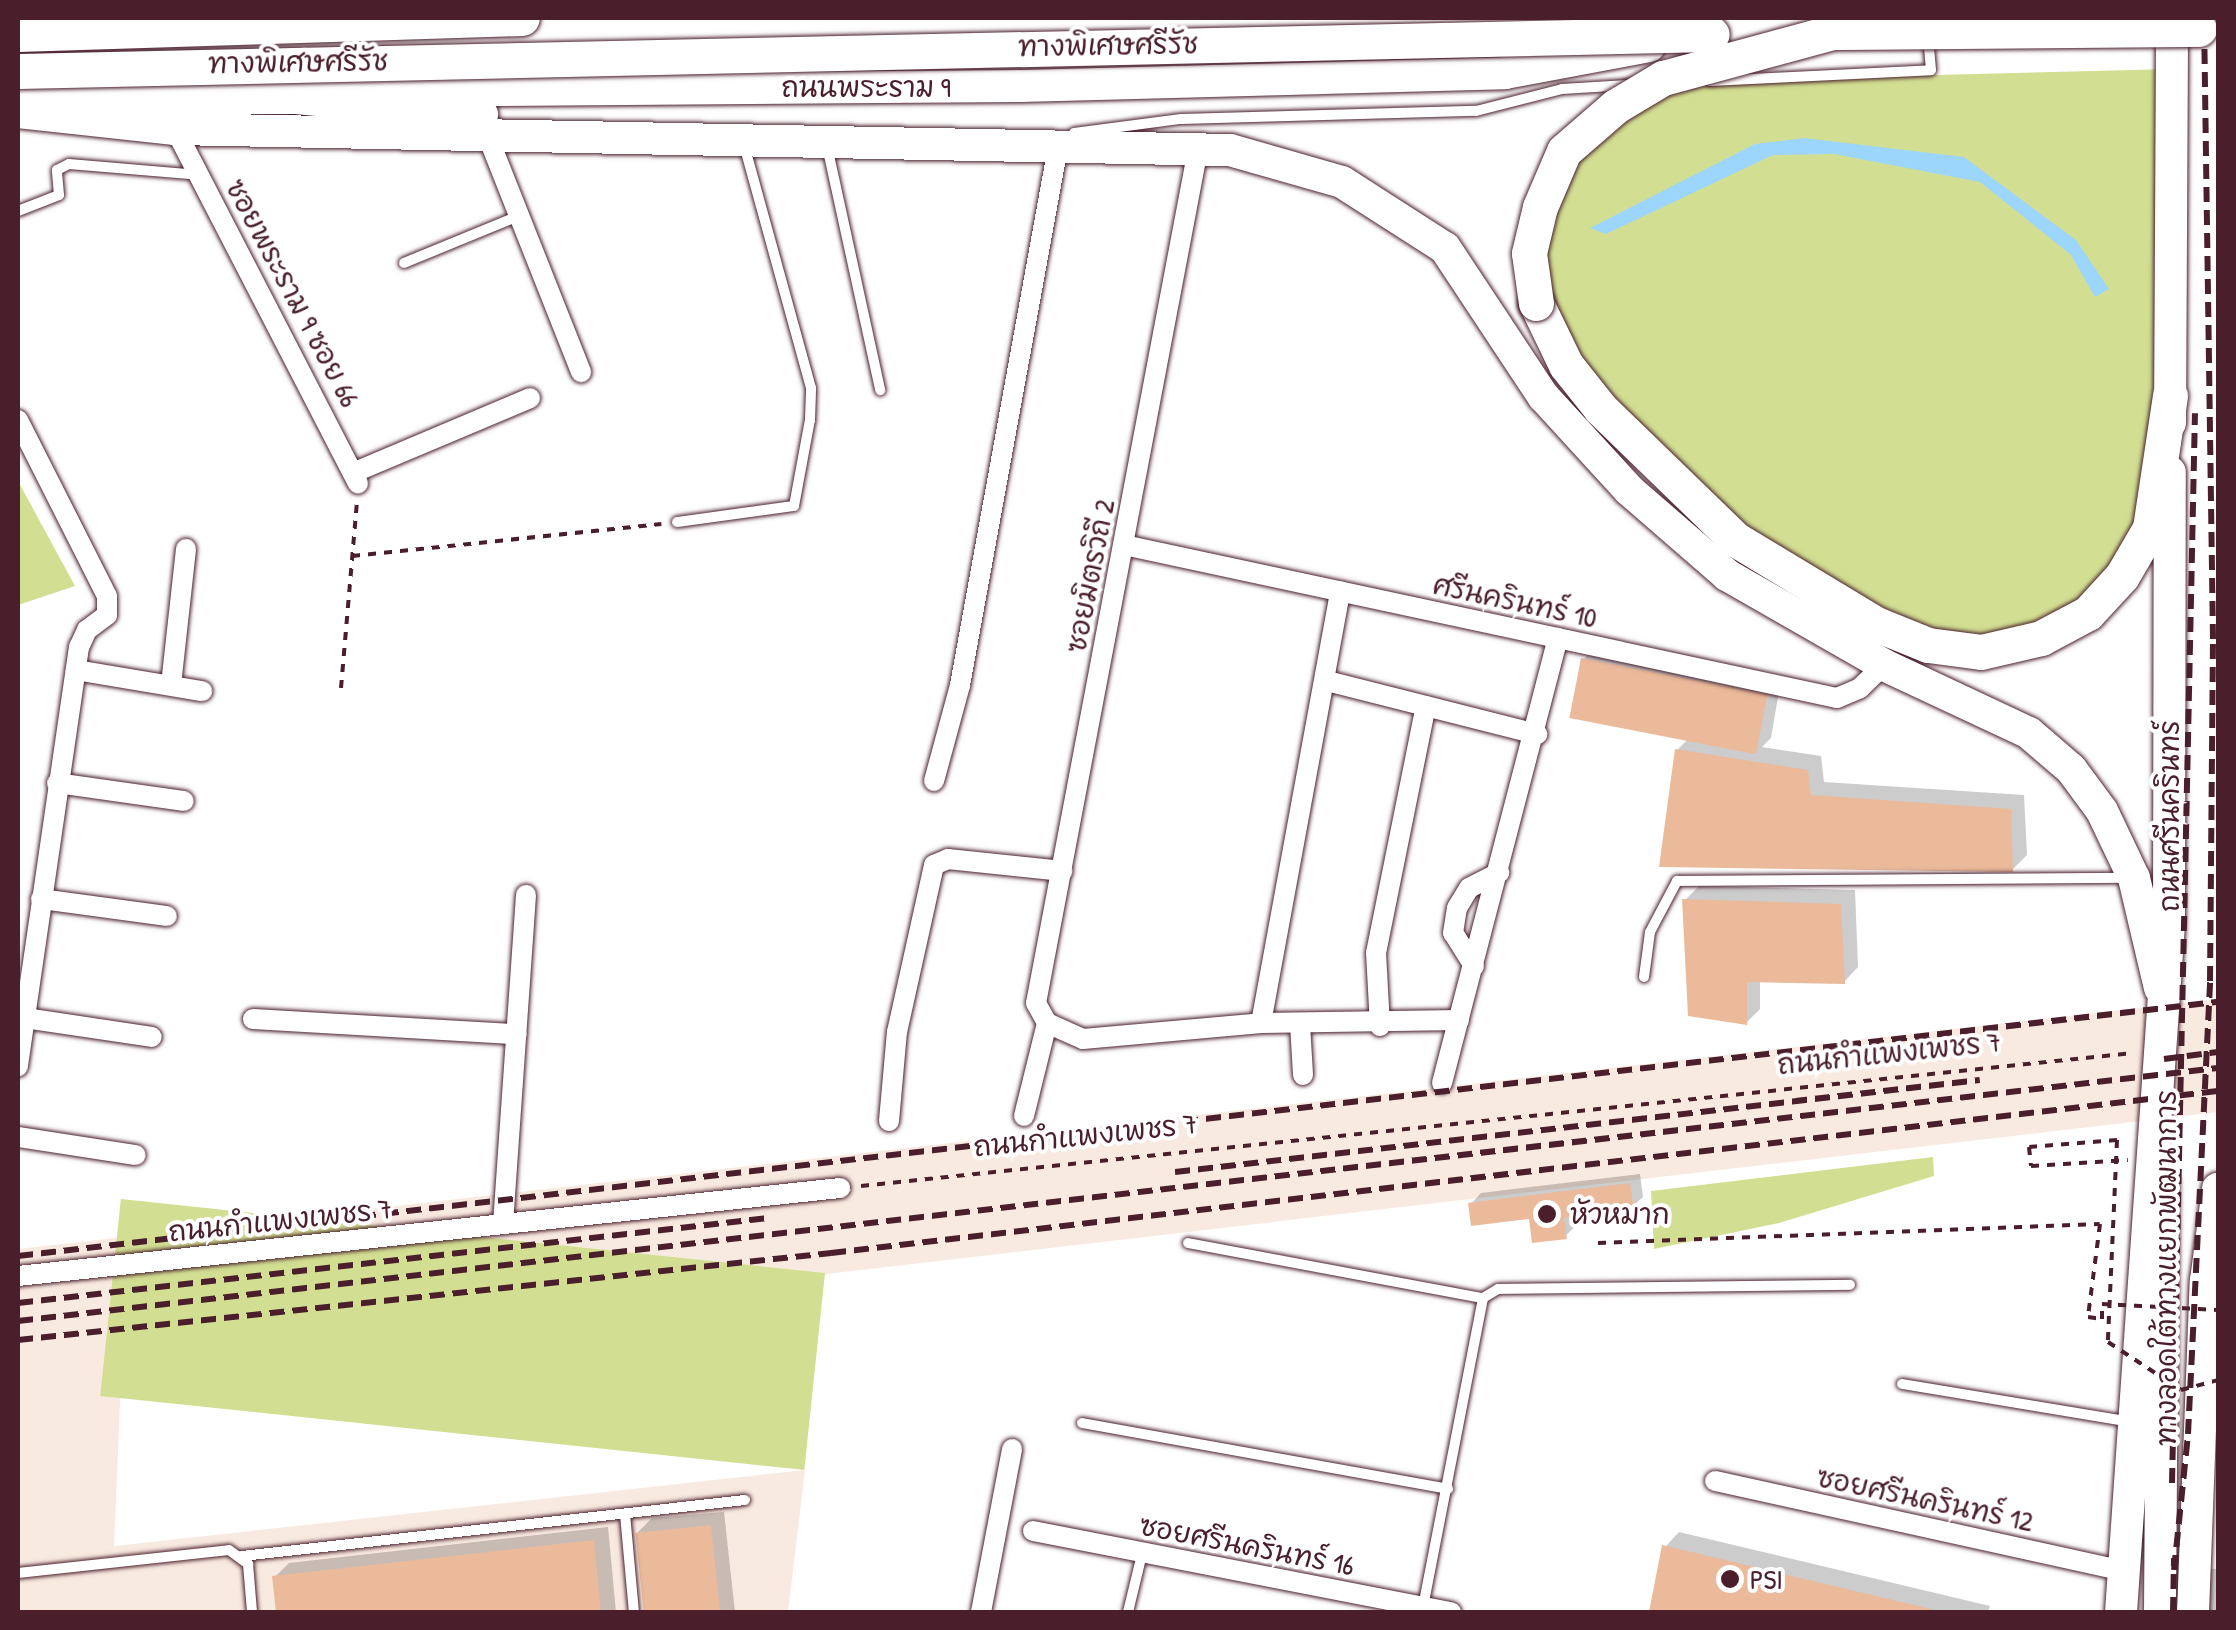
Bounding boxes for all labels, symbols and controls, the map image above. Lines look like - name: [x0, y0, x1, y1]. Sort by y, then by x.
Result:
- street label: ทางพิเศษศรีรัช: [1018, 27, 1198, 63]
- street label: ทางพิเศษศรีรัช: [208, 44, 388, 80]
- street label: ถนนพระราม 9: [781, 70, 951, 104]
- street label: ซอยพระราม 9 ซอย 66: [219, 173, 367, 413]
- street label: ซอยมิตรวิถี 2: [1059, 496, 1121, 656]
- street label: ศรีนครินทร์ 10: [1430, 567, 1600, 635]
- street label: ถนนศรีนครินทร์: [2152, 720, 2186, 912]
- street label: ถนนกำแพงเพชร 7: [1776, 1025, 2002, 1081]
- street label: ทางลอดใต้ทางแยกพัฒนาการ: [2149, 1090, 2183, 1446]
- street label: ถนนกำแพงเพชร 7: [972, 1107, 1198, 1163]
- street label: ถนนกำแพงเพชร 7: [167, 1192, 393, 1248]
- place label: หัวหมาก: [1570, 1197, 1670, 1231]
- marker: หัวหมาก: [1534, 1201, 1560, 1227]
- street label: ซอยศรีนครินทร์ 12: [1814, 1460, 2036, 1538]
- street label: ซอยศรีนครินทร์ 16: [1137, 1508, 1357, 1582]
- place label: PSI: [1750, 1562, 1783, 1596]
- marker: PSI: [1719, 1568, 1741, 1590]

